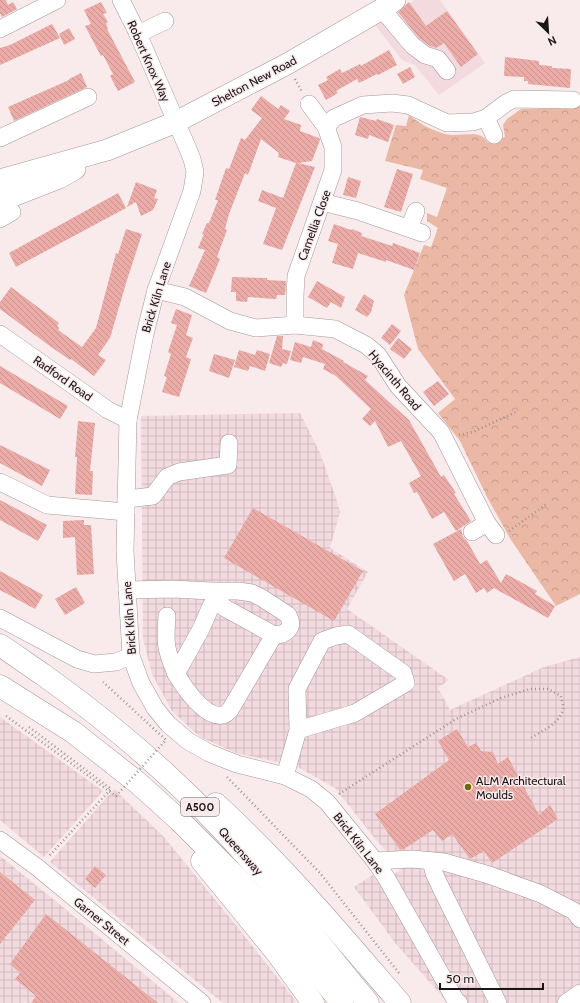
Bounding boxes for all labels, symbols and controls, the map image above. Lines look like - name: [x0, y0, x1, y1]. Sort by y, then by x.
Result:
- north arrow: [528, 12, 568, 52]
- street label: Robert Knox Way: [124, 18, 174, 104]
- text: N: [546, 33, 559, 49]
- street label: Shelton New Road: [209, 52, 299, 110]
- street label: Camellia Close: [294, 187, 334, 263]
- street label: Brick Kiln Lane: [138, 260, 174, 334]
- street label: Hyacinth Road: [365, 347, 425, 413]
- street label: Radford Road: [30, 352, 96, 404]
- street label: Brick Kiln Lane: [119, 581, 139, 655]
- place label: ALM Architectural Moulds: [476, 773, 566, 802]
- marker: ALM Architectural Moulds: [463, 782, 473, 792]
- road number: A500: [181, 798, 219, 816]
- street label: Brick Kiln Lane: [330, 809, 388, 877]
- street label: Queensway: [215, 824, 267, 878]
- street label: Garner Street: [71, 894, 133, 948]
- scale bar: [440, 965, 543, 991]
- text: 50 m: [446, 971, 474, 986]

